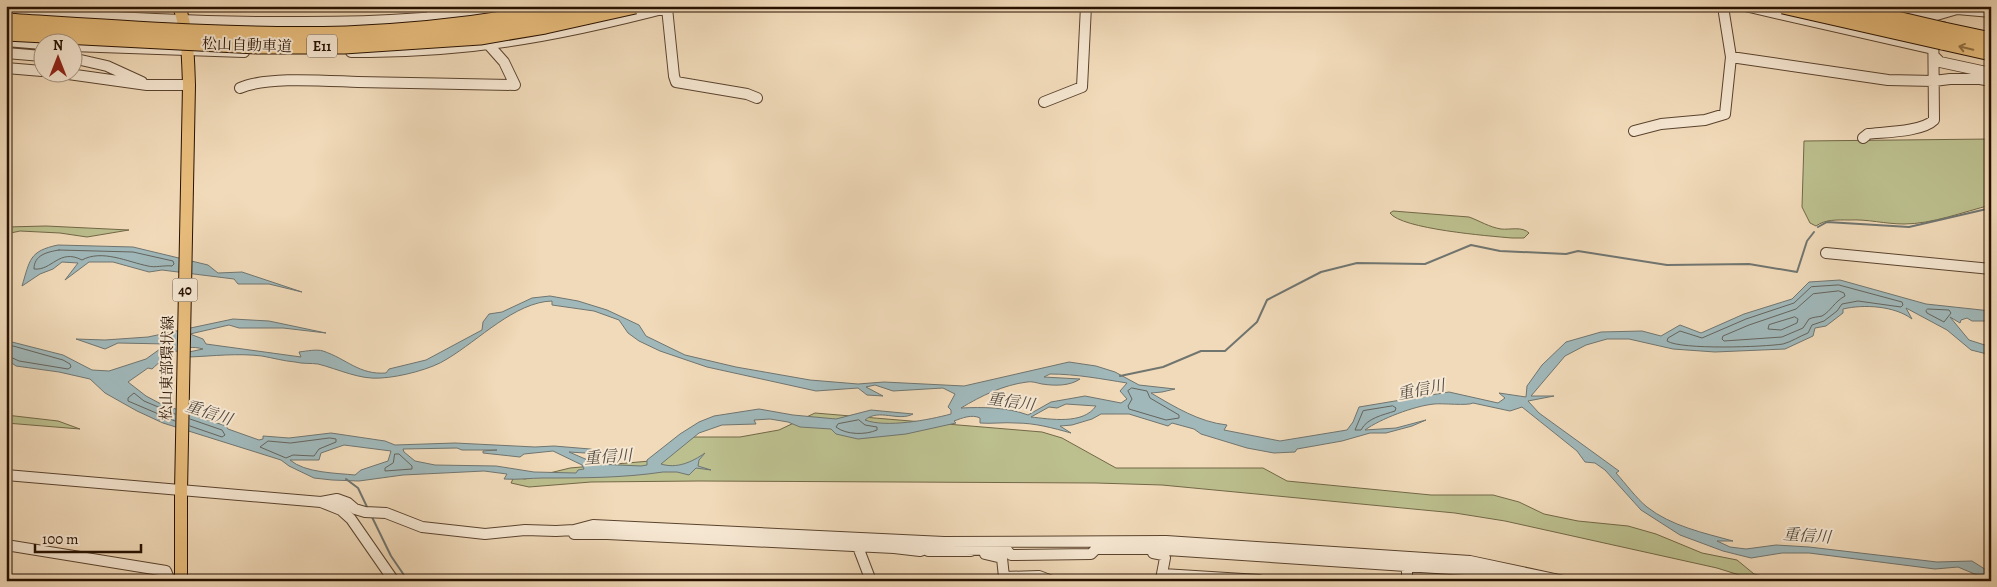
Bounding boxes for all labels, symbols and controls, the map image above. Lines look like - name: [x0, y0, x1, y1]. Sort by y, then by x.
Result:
- north arrow: [32, 32, 82, 82]
- street label: 松山自動車道: [202, 33, 292, 57]
- road number: E11: [307, 34, 337, 58]
- text: N: [53, 36, 63, 55]
- one-way arrow: [1959, 43, 1975, 52]
- road number: 40: [172, 278, 198, 302]
- street label: 松山東部環状線: [156, 315, 178, 421]
- water label: 重信川: [1396, 374, 1449, 405]
- water label: 重信川: [986, 388, 1038, 417]
- water label: 重信川: [182, 395, 237, 431]
- water label: 重信川: [583, 444, 635, 470]
- scale bar: [35, 522, 141, 554]
- water label: 重信川: [1782, 523, 1834, 549]
- text: 100 m: [42, 529, 79, 549]

